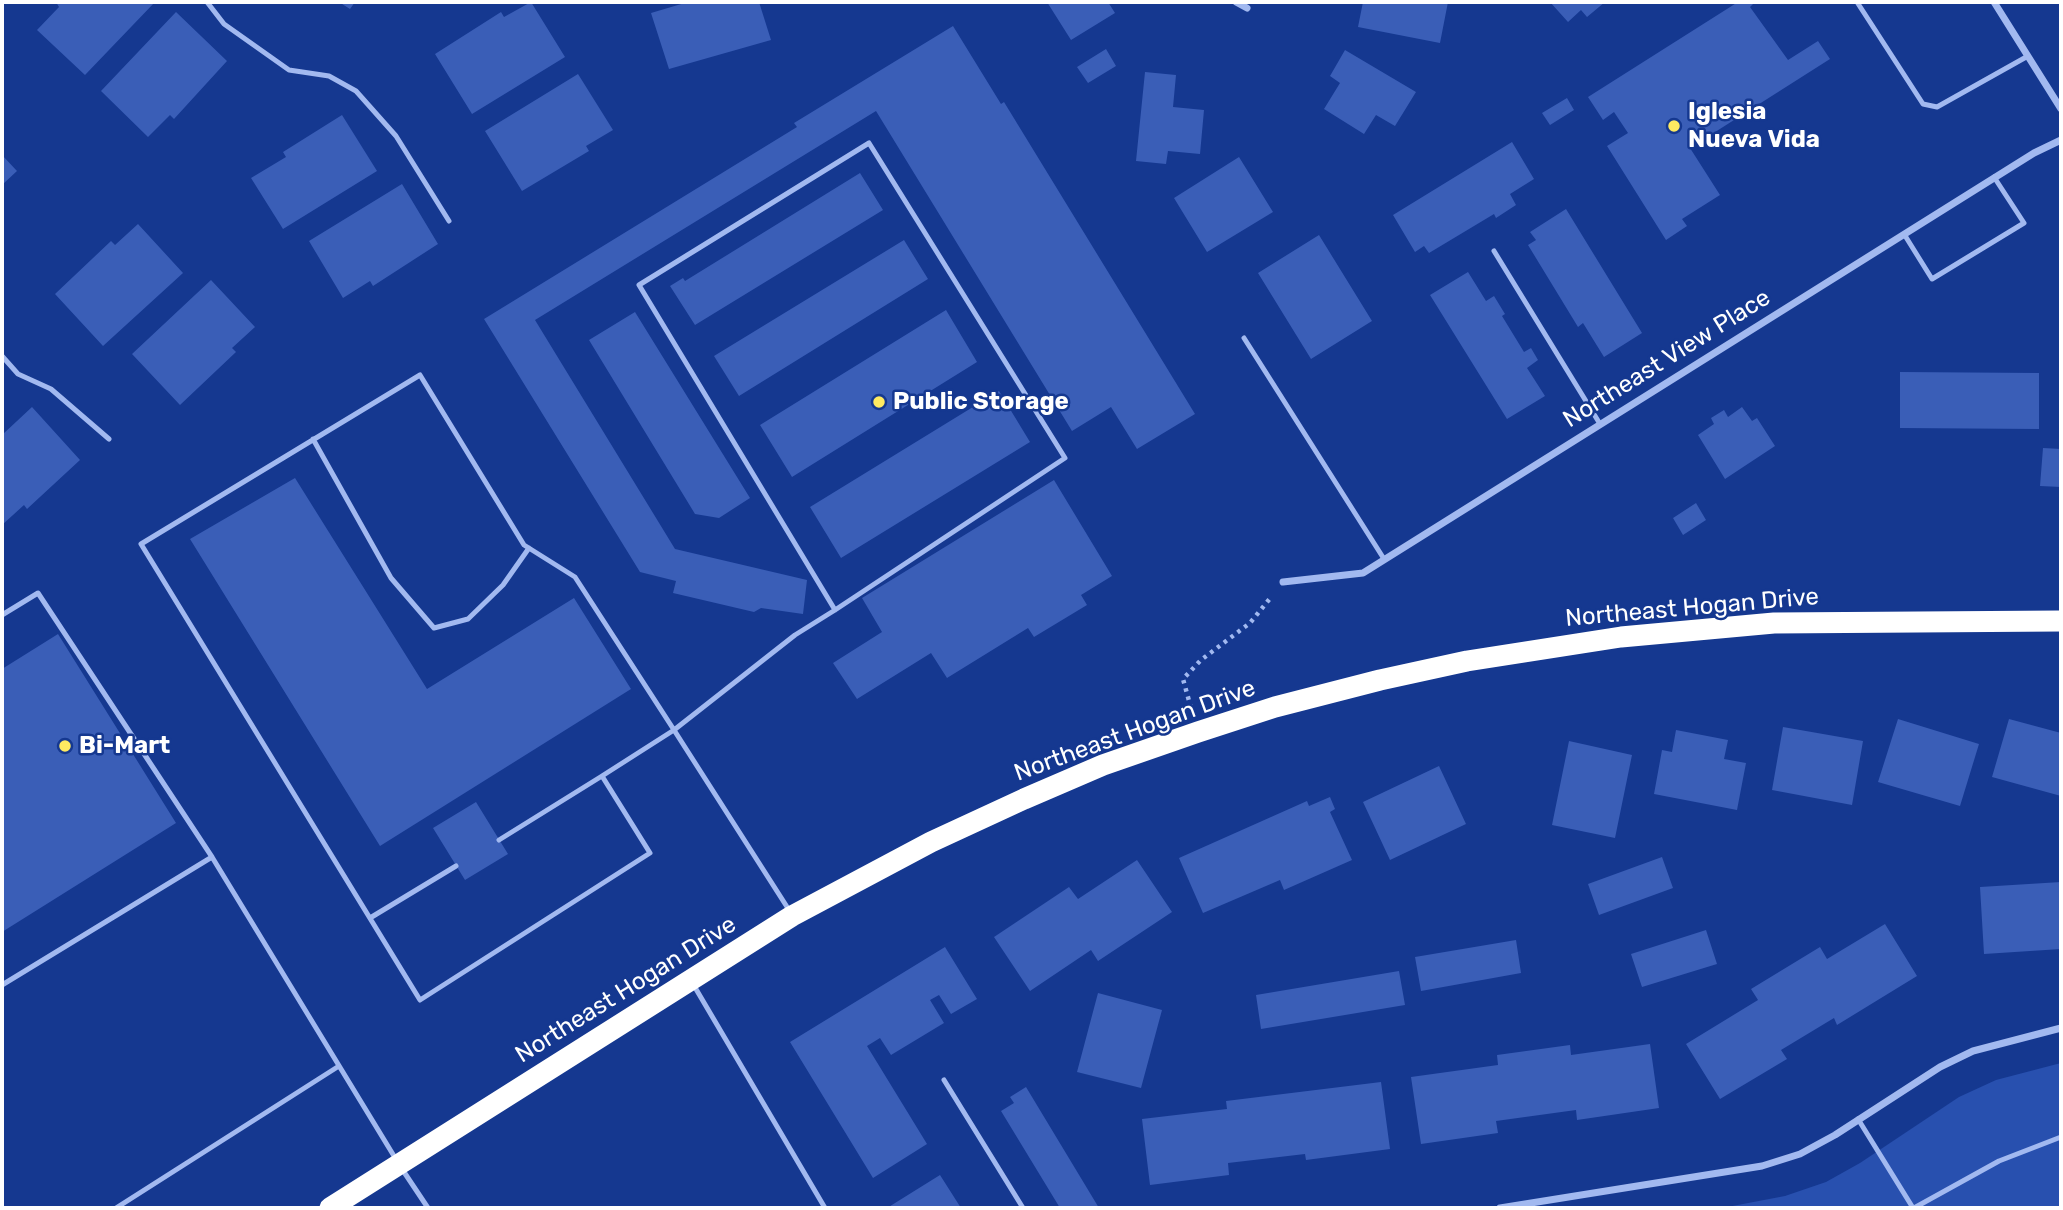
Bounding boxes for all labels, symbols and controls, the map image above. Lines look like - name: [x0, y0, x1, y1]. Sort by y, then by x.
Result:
- place label: Iglesia Nueva Vida: [1688, 98, 1820, 154]
- marker: Iglesia Nueva Vida: [1666, 118, 1682, 134]
- street label: Northeast View Place: [1558, 284, 1776, 434]
- place label: Public Storage: [893, 388, 1069, 416]
- marker: Public Storage: [871, 394, 887, 410]
- street label: Northeast Hogan Drive: [1564, 583, 1820, 633]
- street label: Northeast Hogan Drive: [1011, 674, 1259, 788]
- place label: Bi-Mart: [79, 732, 170, 760]
- marker: Bi-Mart: [57, 738, 73, 754]
- street label: Northeast Hogan Drive: [510, 910, 742, 1070]

